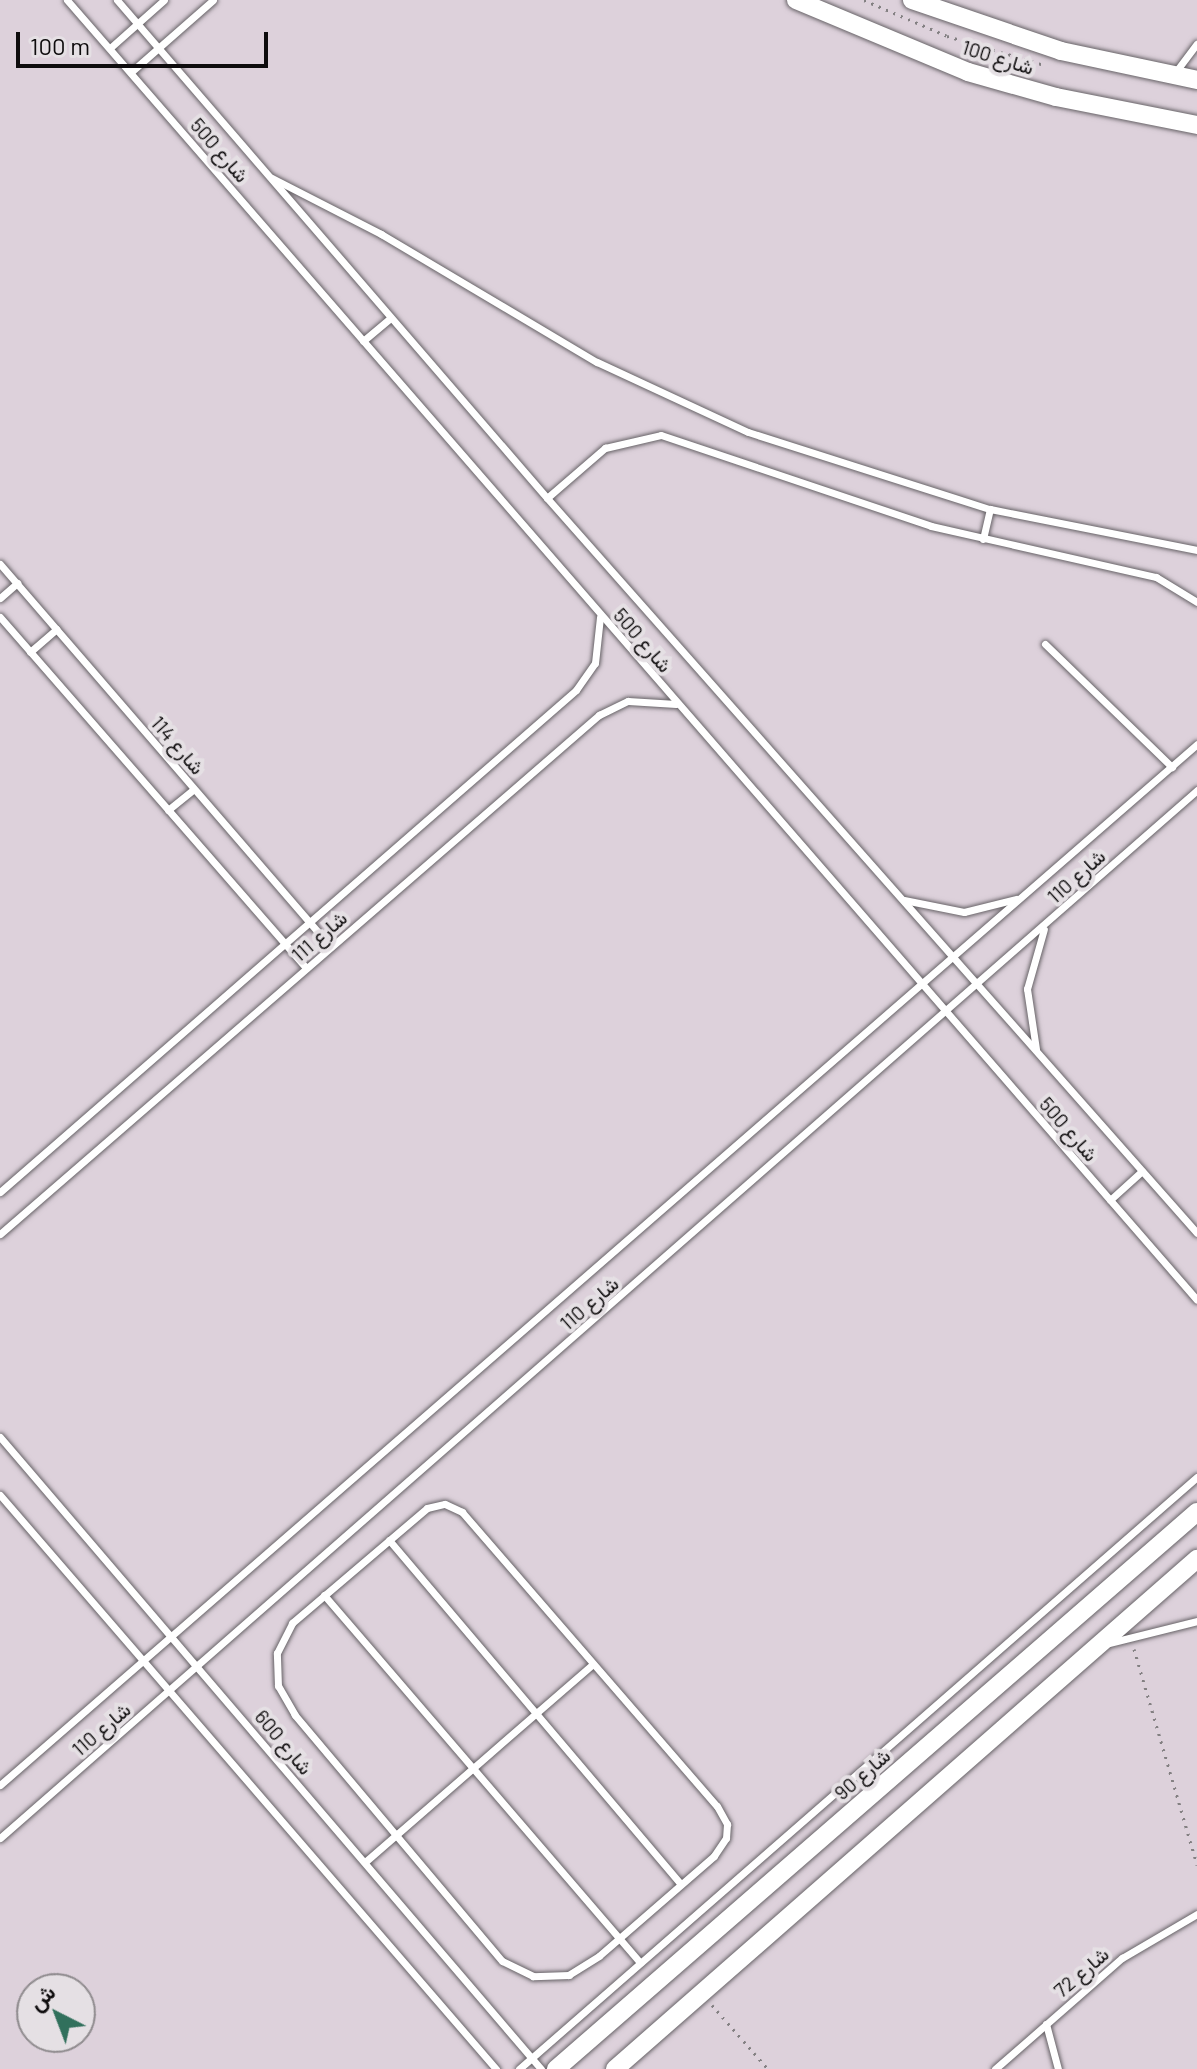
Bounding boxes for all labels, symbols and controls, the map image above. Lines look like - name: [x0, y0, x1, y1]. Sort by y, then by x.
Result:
- scale bar: [20, 16, 272, 66]
- text: 100 m: [30, 31, 90, 60]
- street label: شارع 100: [959, 35, 1037, 79]
- street label: شارع 500: [186, 113, 254, 187]
- street label: شارع 500: [609, 603, 677, 677]
- street label: شارع 114: [146, 711, 210, 779]
- street label: شارع 110: [1042, 844, 1110, 908]
- street label: شارع 111: [286, 906, 352, 966]
- street label: شارع 500: [1035, 1092, 1103, 1166]
- street label: شارع 110: [555, 1271, 623, 1335]
- street label: شارع 110: [67, 1697, 135, 1761]
- street label: شارع 600: [250, 1705, 318, 1779]
- street label: شارع 90: [829, 1743, 895, 1805]
- street label: شارع 72: [1049, 1942, 1113, 2002]
- north arrow: [16, 1973, 96, 2053]
- text: ش: [23, 1978, 60, 2015]

